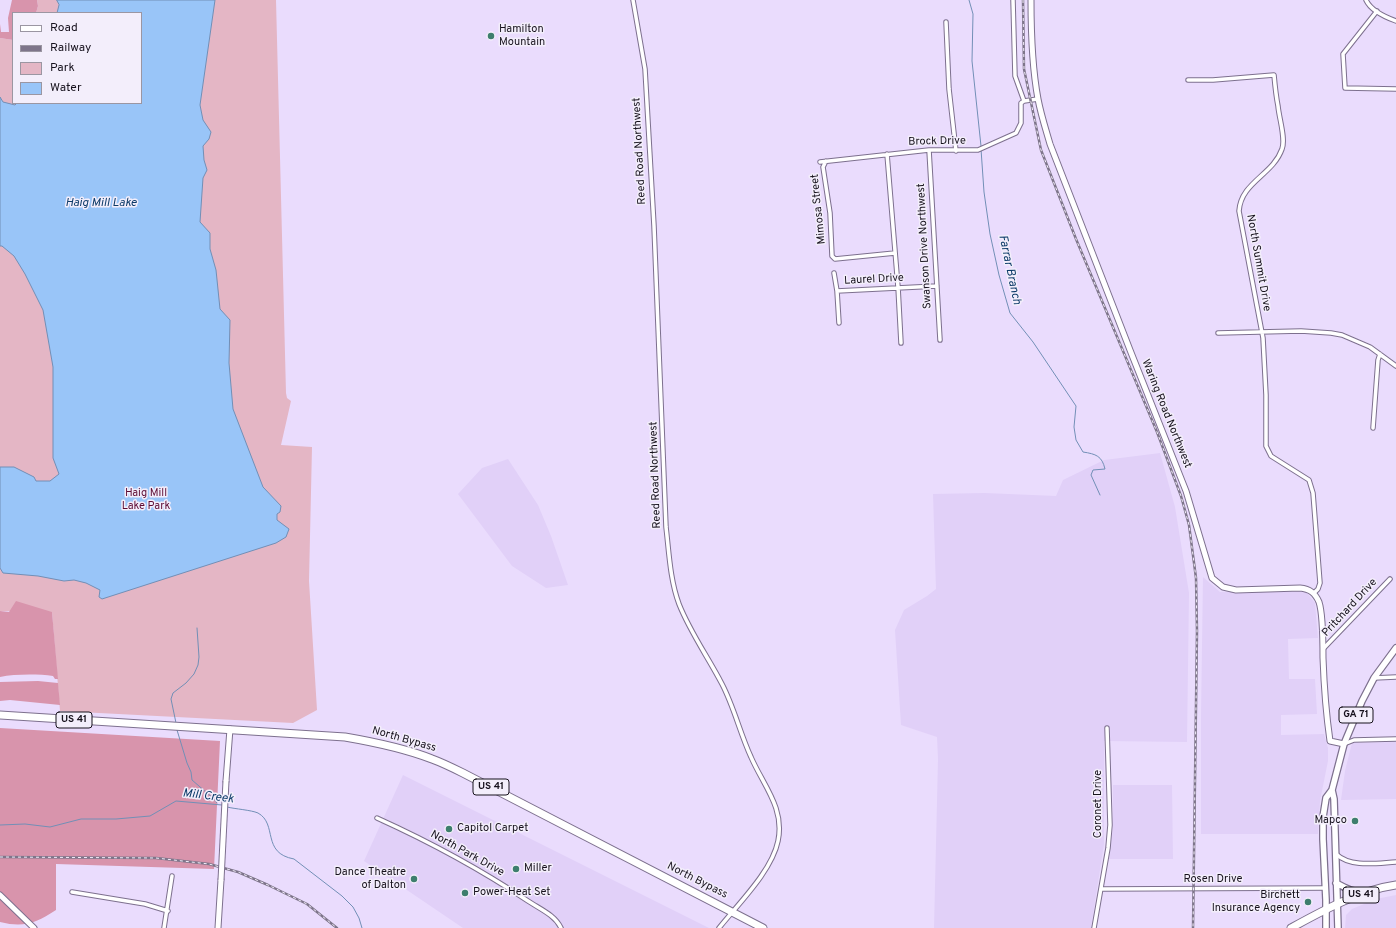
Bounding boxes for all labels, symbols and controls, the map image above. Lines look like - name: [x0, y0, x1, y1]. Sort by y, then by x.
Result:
- legend: [12, 12, 142, 104]
- text: Road: [50, 20, 78, 36]
- place label: Hamilton Mountain: [499, 23, 545, 49]
- marker: Hamilton Mountain: [486, 31, 496, 41]
- text: Railway: [50, 40, 91, 56]
- text: Park: [50, 60, 75, 76]
- text: Water: [50, 80, 82, 96]
- street label: Reed Road Northwest: [631, 97, 649, 205]
- street label: Brock Drive: [908, 135, 966, 149]
- street label: Mimosa Street: [809, 173, 829, 245]
- street label: Swanson Drive Northwest: [915, 183, 935, 309]
- water label: Haig Mill Lake: [65, 197, 137, 211]
- street label: North Summit Drive: [1243, 213, 1273, 313]
- water label: Farrar Branch: [995, 234, 1023, 306]
- street label: Laurel Drive: [844, 272, 904, 288]
- street label: Waring Road Northwest: [1138, 358, 1194, 470]
- street label: Reed Road Northwest: [648, 421, 664, 529]
- park label: Haig Mill Lake Park: [122, 487, 170, 513]
- street label: Pritchard Drive: [1320, 576, 1380, 640]
- road number: GA 71: [1339, 707, 1373, 723]
- road number: US 41: [56, 712, 92, 728]
- street label: North Bypass: [370, 725, 438, 755]
- street label: Coronet Drive: [1092, 770, 1106, 838]
- road number: US 41: [473, 779, 509, 795]
- water label: Mill Creek: [182, 787, 234, 807]
- place label: Mapco: [1314, 814, 1347, 828]
- marker: Mapco: [1350, 816, 1360, 826]
- place label: Capitol Carpet: [457, 822, 528, 836]
- marker: Capitol Carpet: [444, 824, 454, 834]
- street label: North Park Drive: [428, 828, 506, 880]
- street label: North Bypass: [664, 860, 730, 902]
- place label: Miller: [524, 862, 552, 876]
- marker: Miller: [511, 864, 521, 874]
- place label: Dance Theatre of Dalton: [334, 866, 406, 892]
- street label: Rosen Drive: [1184, 873, 1242, 887]
- marker: Dance Theatre of Dalton: [409, 874, 419, 884]
- place label: Power-Heat Set: [473, 886, 550, 900]
- road number: US 41: [1343, 887, 1379, 903]
- marker: Power-Heat Set: [460, 888, 470, 898]
- place label: Birchett Insurance Agency: [1212, 889, 1300, 915]
- marker: Birchett Insurance Agency: [1303, 897, 1313, 907]

